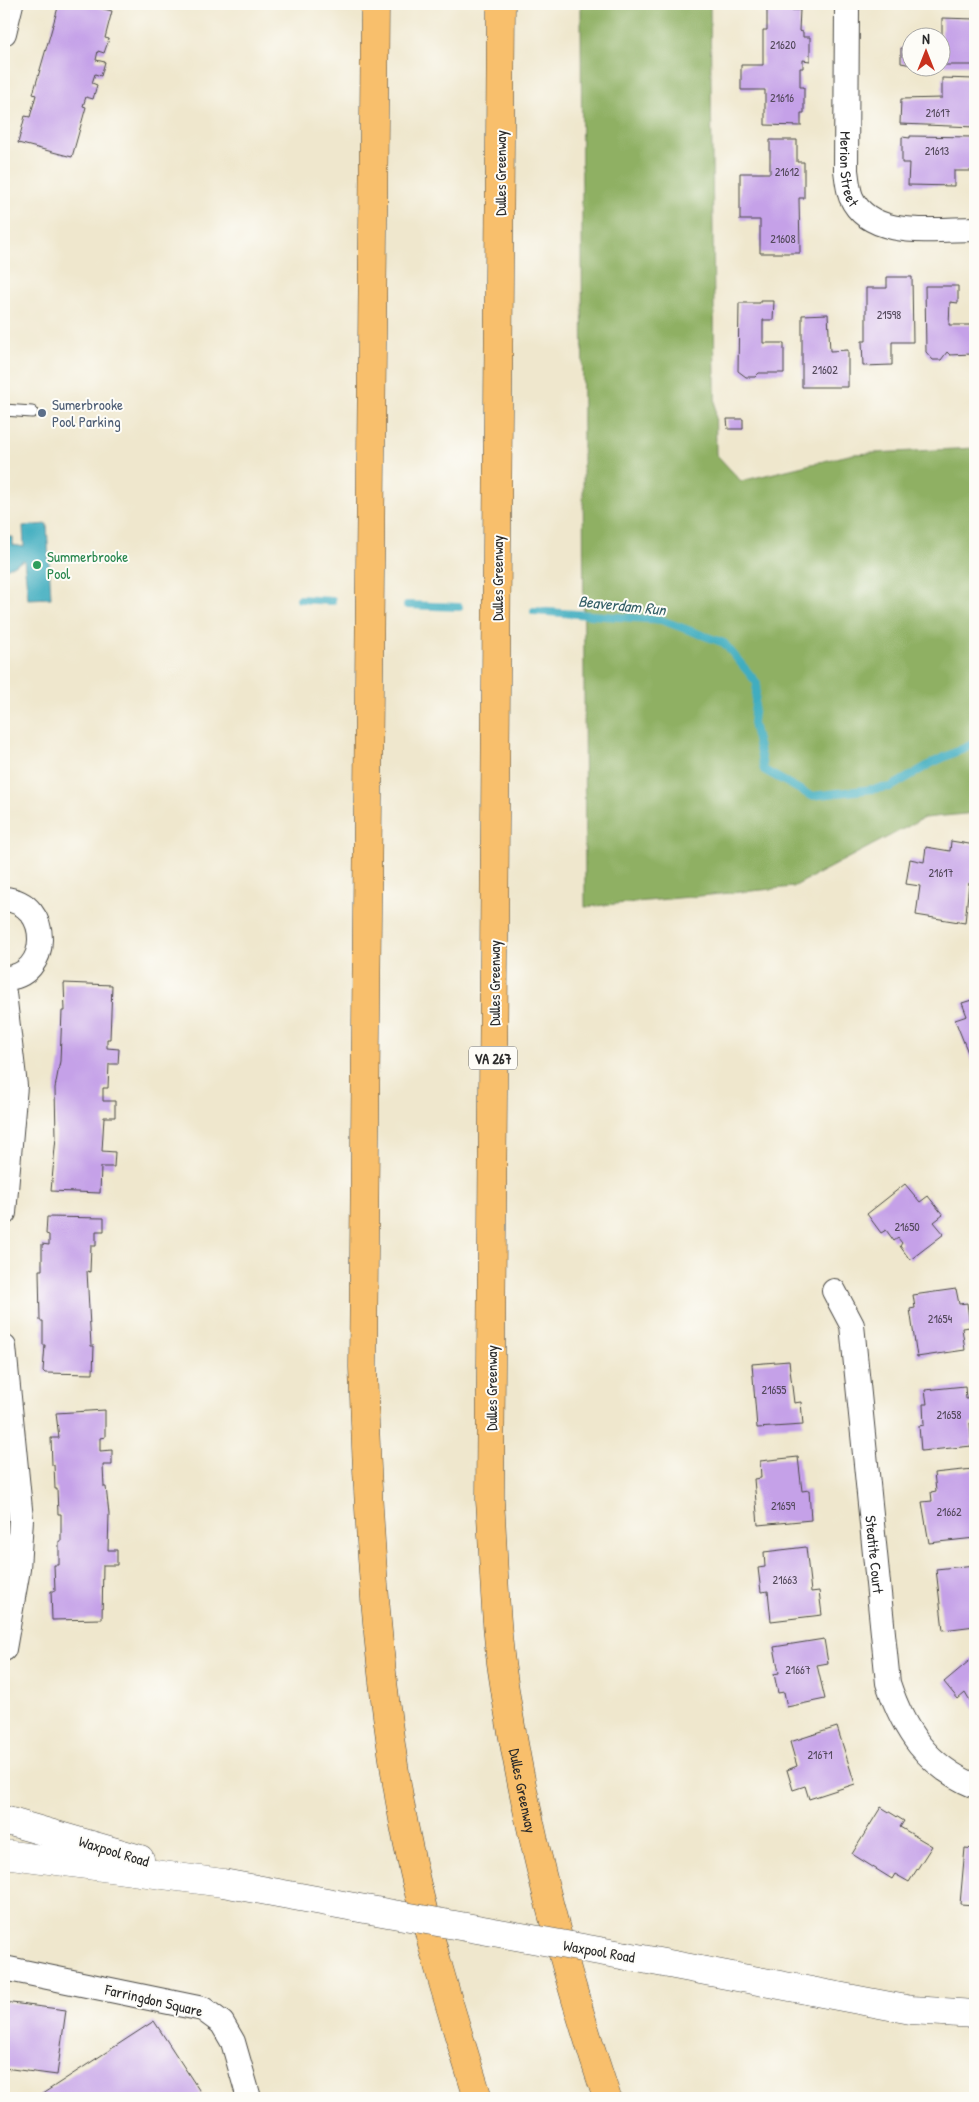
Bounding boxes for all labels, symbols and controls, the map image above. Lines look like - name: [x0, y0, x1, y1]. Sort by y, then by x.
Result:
- north arrow: [902, 28, 952, 78]
- text: N: [922, 29, 930, 48]
- house number: 21620: [770, 36, 796, 53]
- house number: 21616: [770, 89, 794, 106]
- house number: 21617: [925, 104, 951, 121]
- street label: Dulles Greenway: [490, 130, 511, 216]
- street label: Merion Street: [835, 131, 865, 211]
- house number: 21613: [925, 142, 949, 159]
- house number: 21612: [775, 163, 800, 180]
- house number: 21608: [770, 230, 796, 247]
- house number: 21598: [877, 306, 901, 323]
- house number: 21602: [812, 361, 838, 378]
- place label: Sumerbrooke Pool Parking: [52, 394, 123, 432]
- marker: Sumerbrooke Pool Parking: [36, 407, 48, 419]
- street label: Dulles Greenway: [487, 535, 508, 621]
- place label: Summerbrooke Pool: [47, 546, 128, 584]
- marker: Summerbrooke Pool: [31, 559, 43, 571]
- water label: Beaverdam Run: [577, 589, 668, 621]
- house number: 21617: [928, 864, 954, 881]
- street label: Dulles Greenway: [484, 940, 505, 1026]
- road number: VA 267: [469, 1046, 517, 1070]
- house number: 21650: [894, 1218, 920, 1235]
- house number: 21654: [928, 1310, 953, 1327]
- street label: Dulles Greenway: [481, 1345, 502, 1431]
- house number: 21655: [762, 1381, 786, 1398]
- house number: 21658: [936, 1406, 962, 1423]
- house number: 21659: [771, 1497, 796, 1514]
- house number: 21662: [936, 1503, 962, 1520]
- street label: Steatite Court: [861, 1514, 890, 1595]
- house number: 21663: [773, 1571, 797, 1588]
- house number: 21667: [785, 1661, 811, 1678]
- house number: 21671: [807, 1746, 833, 1763]
- street label: Dulles Greenway: [505, 1747, 542, 1835]
- street label: Waxpool Road: [76, 1830, 152, 1872]
- street label: Waxpool Road: [562, 1934, 637, 1968]
- street label: Farringdon Square: [102, 1978, 205, 2021]

